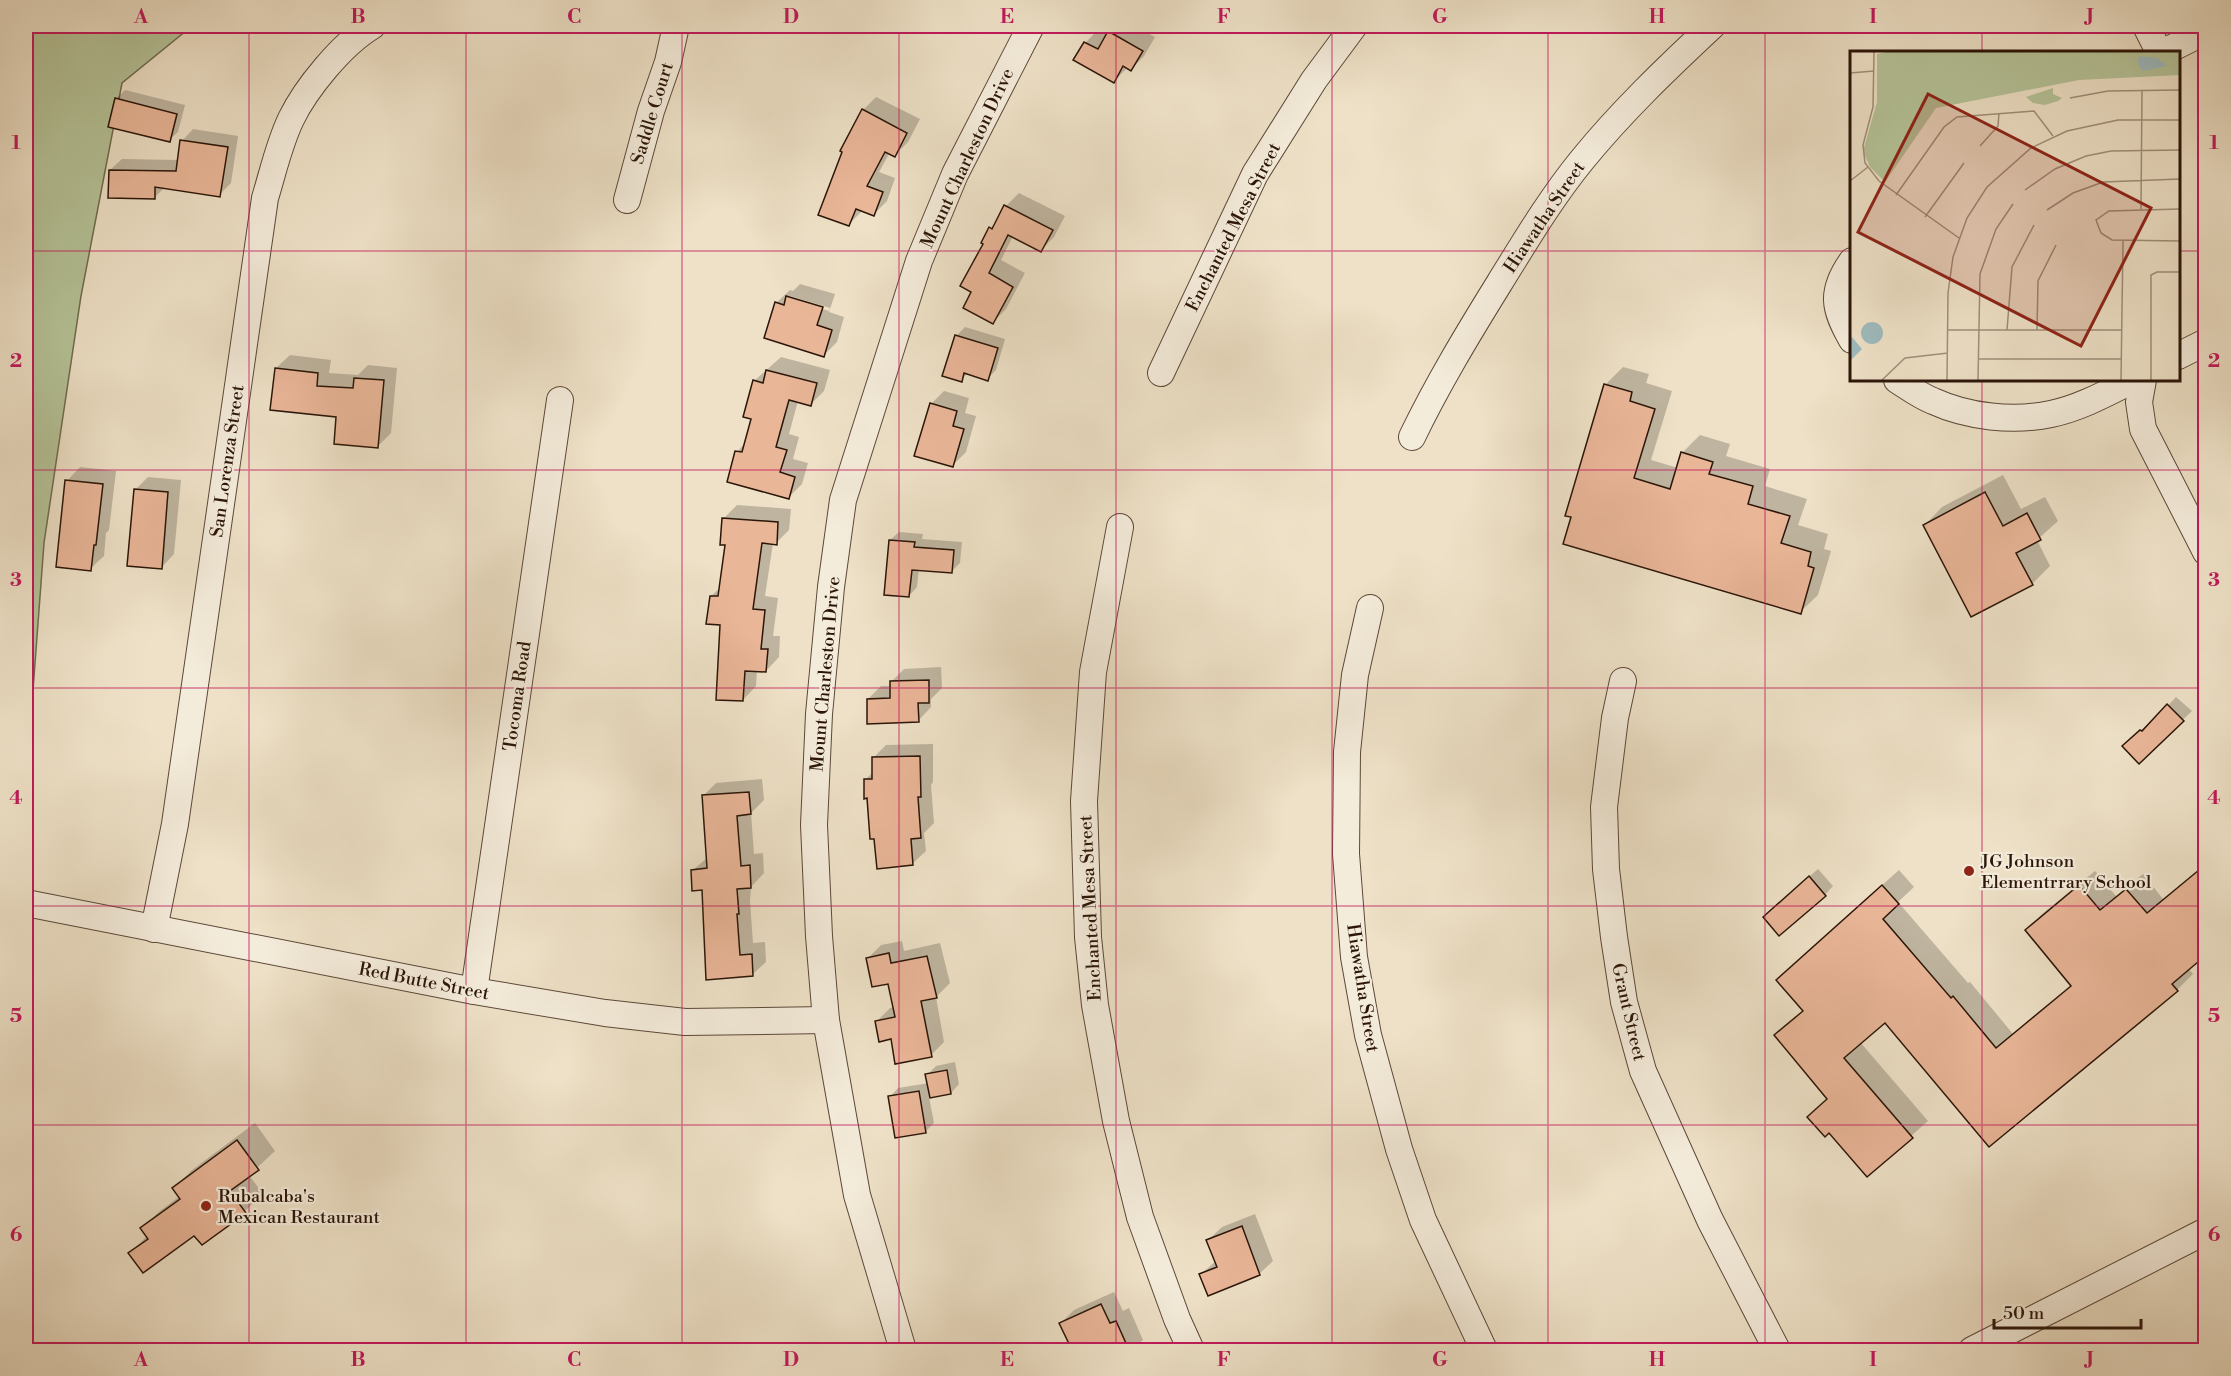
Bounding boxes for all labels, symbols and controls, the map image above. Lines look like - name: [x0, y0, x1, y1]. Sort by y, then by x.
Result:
- text: A: [133, 5, 149, 30]
- text: B: [350, 5, 366, 30]
- text: C: [567, 5, 581, 30]
- text: D: [783, 5, 799, 30]
- text: E: [1000, 5, 1014, 30]
- text: F: [1217, 5, 1231, 30]
- text: G: [1432, 5, 1448, 30]
- text: H: [1649, 5, 1666, 30]
- text: I: [1869, 5, 1877, 30]
- text: J: [2083, 5, 2094, 30]
- inset map: [1850, 51, 2180, 381]
- street label: Saddle Court: [626, 59, 679, 167]
- street label: Mount Charleston Drive: [916, 65, 1019, 252]
- text: 1: [11, 131, 21, 156]
- text: 1: [2209, 131, 2219, 156]
- street label: Enchanted Mesa Street: [1181, 138, 1286, 316]
- street label: Hiawatha Street: [1499, 156, 1591, 278]
- text: 2: [10, 349, 22, 374]
- text: 2: [2208, 349, 2220, 374]
- street label: San Lorenza Street: [205, 383, 250, 539]
- text: 3: [10, 568, 22, 593]
- text: 3: [2208, 568, 2220, 593]
- street label: Mount Charleston Drive: [806, 576, 845, 773]
- street label: Tocoma Road: [498, 639, 537, 752]
- text: 4: [9, 786, 23, 811]
- text: 4: [2207, 786, 2221, 811]
- street label: Enchanted Mesa Street: [1074, 814, 1107, 1002]
- place label: JG Johnson Elementrrary School: [1980, 850, 2152, 894]
- marker: JG Johnson Elementrrary School: [1962, 864, 1976, 878]
- street label: Hiawatha Street: [1341, 922, 1384, 1055]
- street label: Red Butte Street: [357, 958, 492, 1006]
- street label: Grant Street: [1606, 961, 1651, 1064]
- text: 5: [10, 1004, 22, 1029]
- text: 5: [2208, 1004, 2220, 1029]
- place label: Rubalcaba's Mexican Restaurant: [218, 1185, 381, 1229]
- marker: Rubalcaba's Mexican Restaurant: [199, 1199, 213, 1213]
- text: 6: [10, 1223, 23, 1248]
- text: 6: [2208, 1223, 2221, 1248]
- scale bar: [1994, 1292, 2141, 1330]
- text: 50 m: [2003, 1302, 2045, 1325]
- text: A: [133, 1348, 149, 1373]
- text: B: [350, 1348, 366, 1373]
- text: C: [567, 1348, 581, 1373]
- text: D: [783, 1348, 799, 1373]
- text: E: [1000, 1348, 1014, 1373]
- text: F: [1217, 1348, 1231, 1373]
- text: G: [1432, 1348, 1448, 1373]
- text: H: [1649, 1348, 1666, 1373]
- text: I: [1869, 1348, 1877, 1373]
- text: J: [2083, 1348, 2094, 1373]

